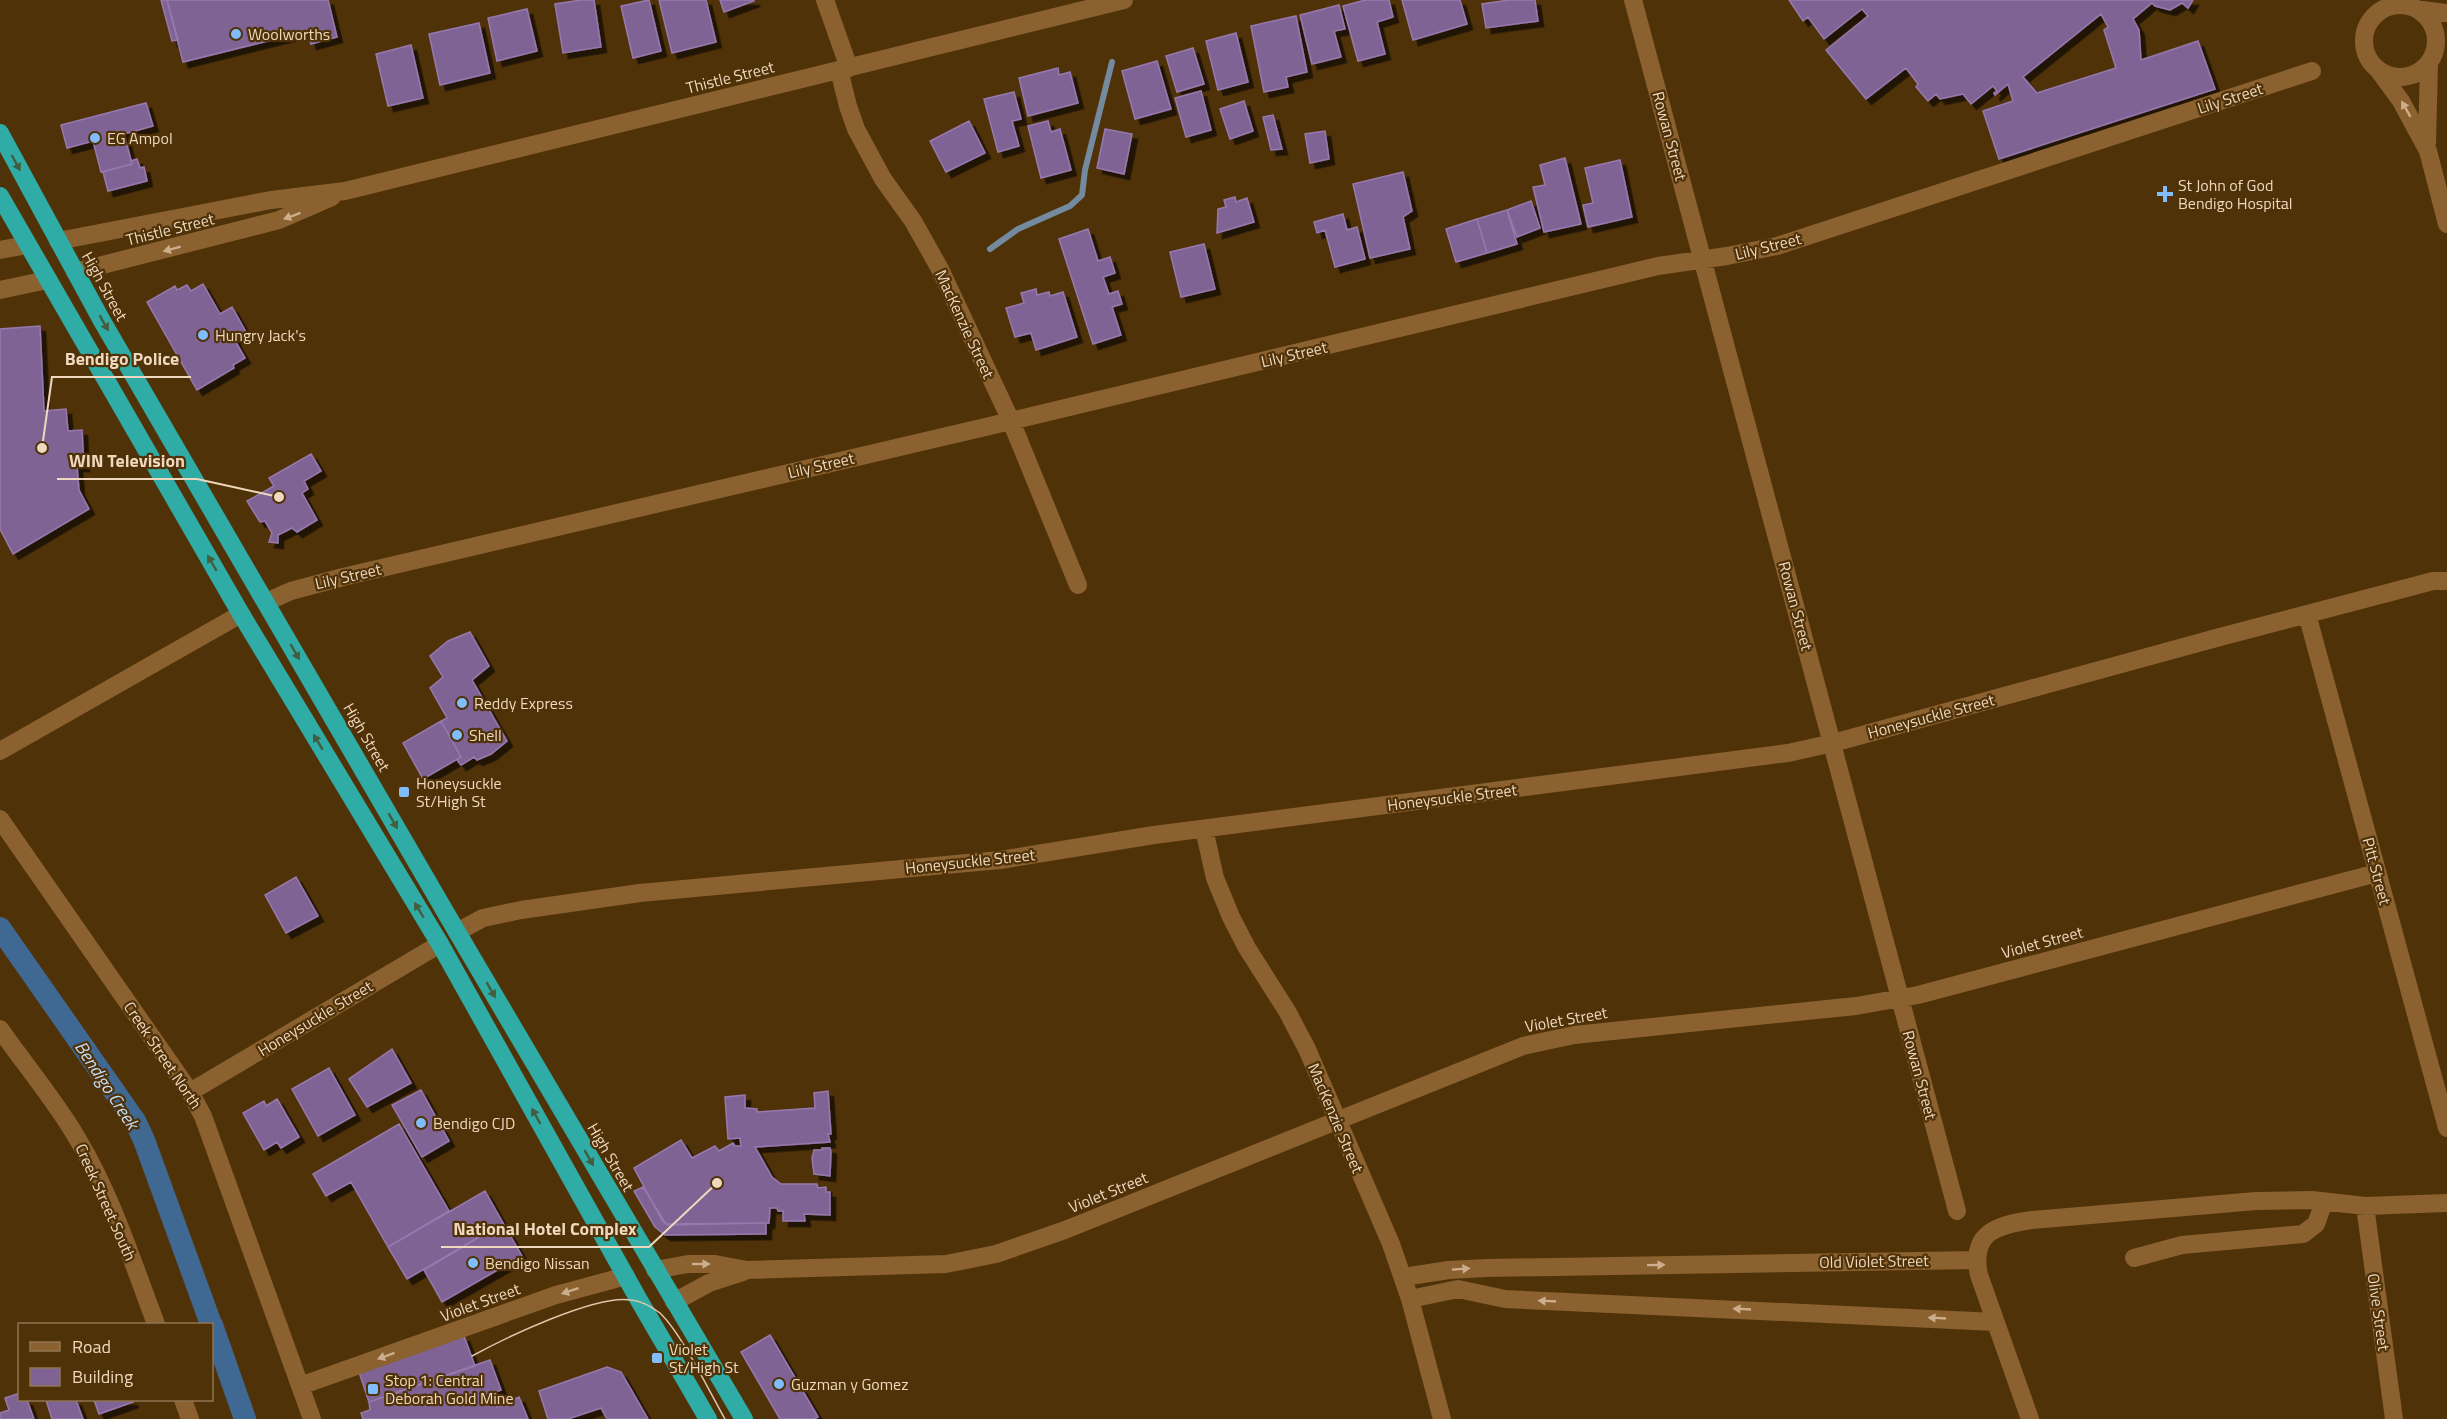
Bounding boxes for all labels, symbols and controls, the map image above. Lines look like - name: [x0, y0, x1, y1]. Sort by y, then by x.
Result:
- place label: Woolworths: [248, 22, 330, 46]
- marker: Woolworths: [229, 27, 243, 41]
- street label: Thistle Street: [683, 54, 777, 100]
- street label: Lily Street: [2194, 76, 2266, 120]
- street label: Rowan Street: [1647, 89, 1694, 184]
- one-way arrow: [2401, 100, 2411, 117]
- place label: EG Ampol: [107, 126, 173, 150]
- marker: EG Ampol: [88, 131, 102, 145]
- one-way arrow: [11, 154, 21, 171]
- place label: St John of God Bendigo Hospital: [2178, 173, 2293, 215]
- marker: St John of God Bendigo Hospital: [2156, 185, 2174, 203]
- street label: Thistle Street: [123, 206, 217, 252]
- one-way arrow: [283, 211, 301, 221]
- street label: Lily Street: [1732, 226, 1804, 266]
- one-way arrow: [163, 245, 181, 254]
- street label: High Street: [76, 247, 134, 325]
- street label: MacKenzie Street: [929, 266, 1001, 383]
- one-way arrow: [99, 315, 109, 332]
- place label: Hungry Jack's: [215, 323, 306, 347]
- marker: Hungry Jack's: [196, 328, 210, 342]
- street label: Lily Street: [1258, 335, 1330, 373]
- callout: Bendigo Police: [52, 341, 191, 377]
- text: Bendigo Police: [65, 345, 179, 372]
- callout: WIN Television: [57, 443, 197, 479]
- street label: Lily Street: [785, 446, 857, 484]
- text: WIN Television: [69, 447, 185, 474]
- one-way arrow: [206, 555, 217, 571]
- street label: Lily Street: [312, 557, 384, 595]
- street label: Rowan Street: [1773, 559, 1820, 654]
- one-way arrow: [290, 644, 300, 661]
- street label: Honeysuckle Street: [1865, 687, 1997, 744]
- place label: Reddy Express: [474, 691, 573, 715]
- marker: Reddy Express: [455, 696, 469, 710]
- street label: High Street: [338, 698, 397, 776]
- place label: Shell: [469, 723, 502, 747]
- marker: Shell: [450, 728, 464, 742]
- one-way arrow: [313, 734, 324, 750]
- place label: Honeysuckle St/High St: [416, 771, 502, 813]
- street label: Honeysuckle Street: [1386, 777, 1519, 817]
- marker: Honeysuckle St/High St: [397, 785, 411, 799]
- one-way arrow: [387, 813, 398, 829]
- street label: Pitt Street: [2356, 835, 2398, 908]
- street label: Honeysuckle Street: [904, 842, 1036, 880]
- one-way arrow: [414, 901, 424, 918]
- street label: Violet Street: [1999, 920, 2086, 964]
- street label: Honeysuckle Street: [253, 974, 377, 1062]
- one-way arrow: [485, 982, 496, 998]
- street label: Creek Street North: [118, 996, 208, 1114]
- street label: Violet Street: [1523, 1000, 1610, 1038]
- street label: Rowan Street: [1897, 1028, 1944, 1123]
- water label: Bendigo Creek: [68, 1035, 147, 1136]
- street label: MacKenzie Street: [1302, 1059, 1370, 1177]
- one-way arrow: [531, 1107, 541, 1124]
- place label: Bendigo CJD: [433, 1111, 515, 1135]
- marker: Bendigo CJD: [414, 1116, 428, 1130]
- street label: High Street: [582, 1118, 641, 1196]
- street label: Creek Street South: [69, 1140, 143, 1264]
- one-way arrow: [584, 1150, 594, 1167]
- street label: Violet Street: [1065, 1165, 1151, 1219]
- callout: National Hotel Complex: [441, 1211, 649, 1247]
- text: National Hotel Complex: [453, 1215, 637, 1242]
- street label: Old Violet Street: [1819, 1248, 1929, 1274]
- place label: Bendigo Nissan: [485, 1251, 590, 1275]
- marker: Bendigo Nissan: [466, 1256, 480, 1270]
- one-way arrow: [691, 1259, 710, 1269]
- one-way arrow: [1646, 1260, 1665, 1270]
- one-way arrow: [1451, 1264, 1470, 1274]
- street label: Olive Street: [2362, 1272, 2396, 1353]
- street label: Violet Street: [437, 1276, 524, 1328]
- one-way arrow: [561, 1287, 579, 1296]
- one-way arrow: [1538, 1296, 1557, 1305]
- one-way arrow: [1732, 1305, 1751, 1314]
- one-way arrow: [1927, 1313, 1946, 1323]
- legend: [18, 1323, 213, 1401]
- text: Road: [72, 1333, 111, 1360]
- place label: Violet St/High St: [669, 1337, 739, 1379]
- one-way arrow: [377, 1351, 395, 1361]
- marker: Violet St/High St: [650, 1351, 664, 1365]
- text: Building: [72, 1363, 133, 1390]
- place label: Stop 1: Central Deborah Gold Mine: [385, 1368, 514, 1410]
- place label: Guzman y Gomez: [791, 1372, 908, 1396]
- marker: Guzman y Gomez: [772, 1377, 786, 1391]
- marker: Stop 1: Central Deborah Gold Mine: [366, 1382, 380, 1396]

